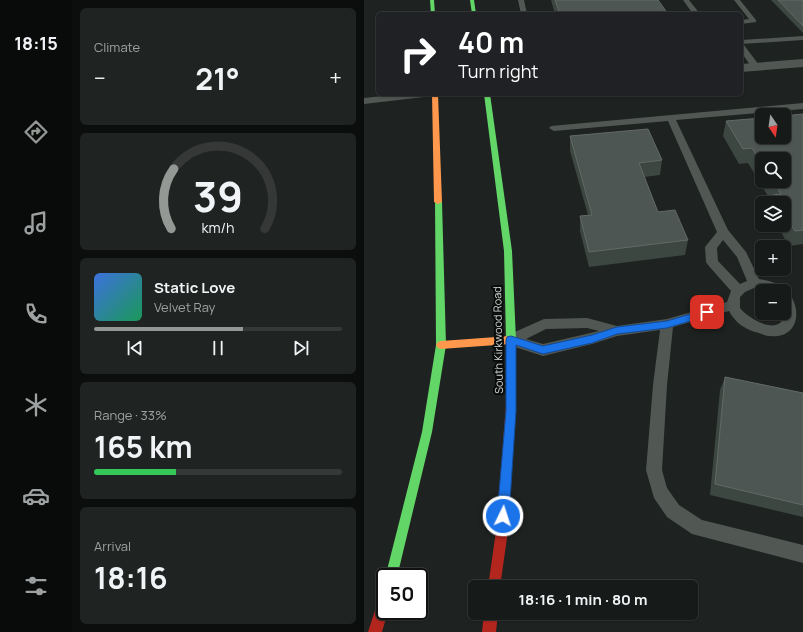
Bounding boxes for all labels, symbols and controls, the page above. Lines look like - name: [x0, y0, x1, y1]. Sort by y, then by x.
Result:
- text: 40 m: [458, 23, 524, 61]
- icon: right: [392, 28, 444, 80]
- text: 18:15: [14, 31, 58, 55]
- text: Climate: [94, 38, 140, 56]
- text: 21°: [195, 58, 240, 99]
- text: Turn right: [458, 59, 539, 83]
- text: −: [94, 63, 106, 93]
- text: +: [329, 63, 342, 93]
- north arrow: [755, 108, 791, 144]
- map controls: [755, 108, 791, 320]
- icon: directions: [22, 118, 50, 146]
- button: search: [755, 152, 791, 188]
- text: 39: [193, 168, 243, 224]
- button: layers: [755, 196, 791, 232]
- icon: music: [22, 209, 50, 237]
- text: km/h: [201, 218, 235, 237]
- button: +: [755, 240, 791, 276]
- text: Static Love: [154, 277, 235, 298]
- button: −: [755, 284, 791, 320]
- street label: South Kirkwood Road: [489, 286, 506, 394]
- pin: [690, 295, 724, 329]
- text: Velvet Ray: [154, 298, 215, 316]
- icon: phone: [22, 300, 50, 328]
- icon: arrive: [696, 301, 718, 323]
- icon: previous: [124, 337, 146, 359]
- icon: pause: [207, 337, 229, 359]
- icon: next: [290, 337, 312, 359]
- icon: climate: [22, 391, 50, 419]
- text: Range · 33%: [94, 406, 167, 424]
- text: 165 km: [94, 426, 192, 467]
- icon: car: [22, 482, 50, 510]
- position arrow: [482, 495, 524, 537]
- text: Arrival: [94, 537, 131, 555]
- text: 18:16: [94, 557, 168, 598]
- speed limit sign: 50: [376, 568, 428, 620]
- icon: filters: [22, 572, 50, 600]
- text: 18:16 · 1 min · 80 m: [519, 589, 647, 610]

